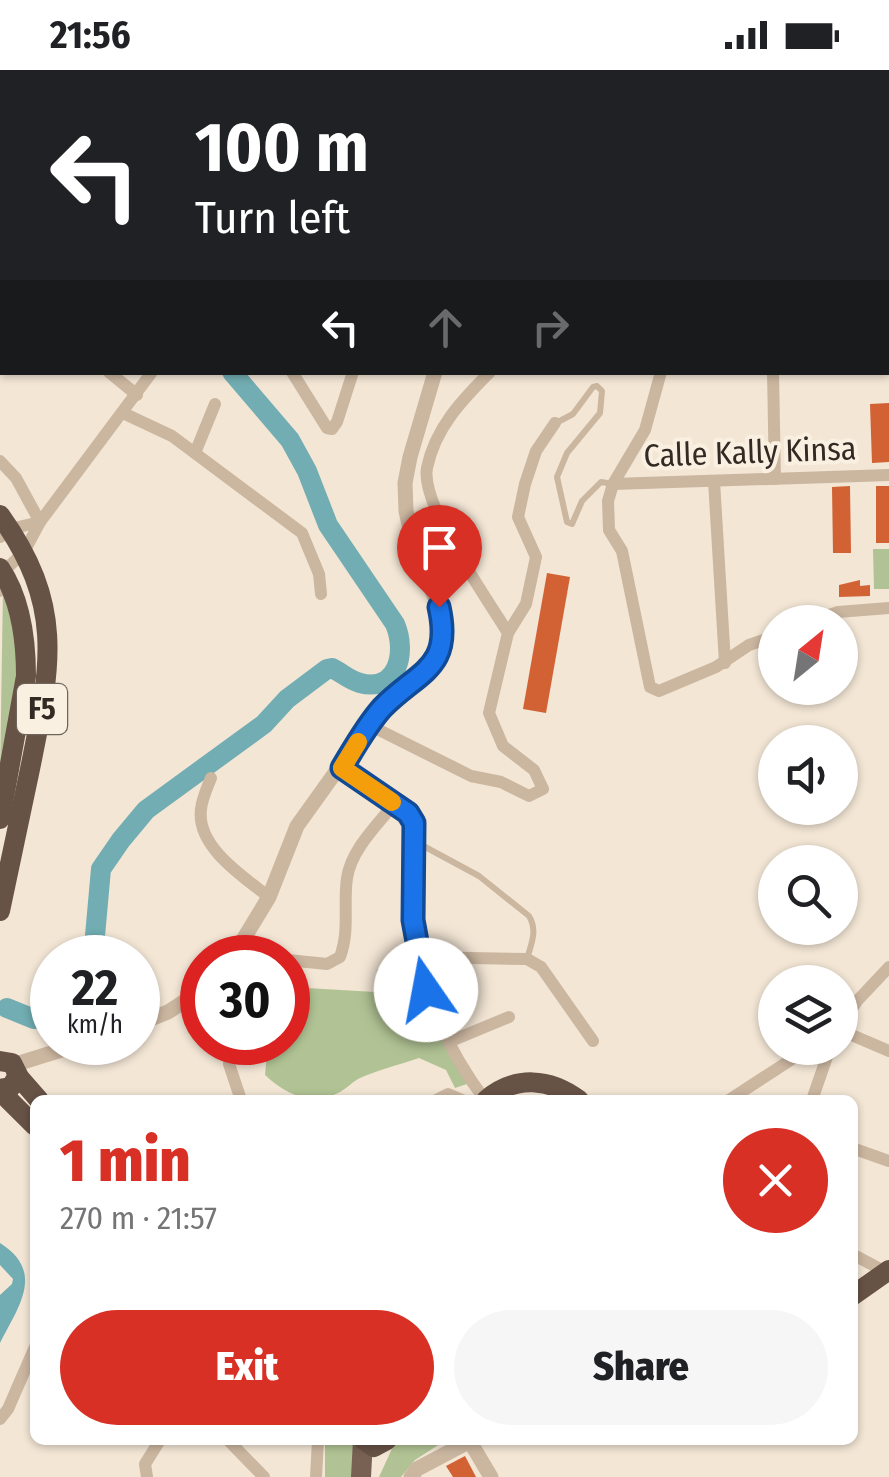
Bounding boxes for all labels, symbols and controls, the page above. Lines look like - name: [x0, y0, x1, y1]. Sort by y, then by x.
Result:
- text: 21:56: [50, 12, 131, 58]
- text: 100 m: [195, 106, 369, 190]
- icon: left: [30, 110, 160, 240]
- text: Turn left: [195, 191, 350, 245]
- icon: left: [313, 300, 368, 355]
- icon: ahead: [418, 300, 473, 355]
- icon: right: [523, 300, 578, 355]
- street label: Calle Kally Kinsa: [643, 429, 857, 475]
- pin: [397, 505, 482, 608]
- icon: arrive: [412, 520, 467, 575]
- north arrow: [758, 605, 858, 705]
- map controls: [758, 605, 858, 1065]
- road number: F5: [17, 684, 67, 734]
- button: sound: [758, 725, 858, 825]
- button: search: [758, 845, 858, 945]
- speed limit sign: 30: [180, 935, 310, 1065]
- position arrow: [374, 938, 478, 1042]
- text: 22: [72, 958, 118, 1018]
- button: layers: [758, 965, 858, 1065]
- text: km/h: [67, 1010, 123, 1040]
- text: 1 min: [60, 1125, 191, 1197]
- button: close: [723, 1128, 828, 1233]
- text: 270 m · 21:57: [60, 1199, 217, 1237]
- button: Exit: [60, 1310, 434, 1425]
- button: Share: [454, 1310, 828, 1425]

